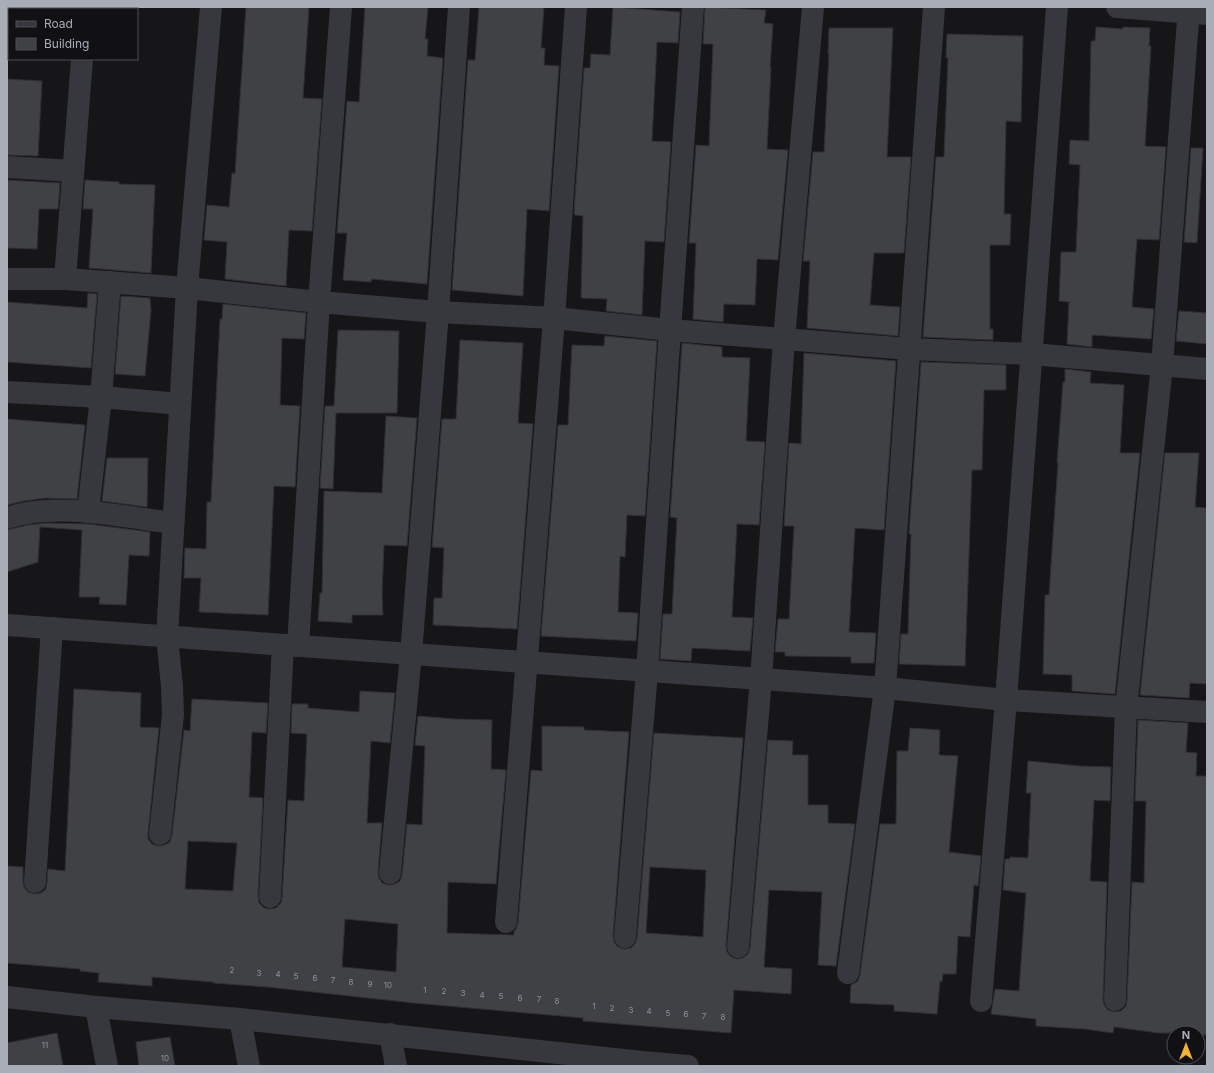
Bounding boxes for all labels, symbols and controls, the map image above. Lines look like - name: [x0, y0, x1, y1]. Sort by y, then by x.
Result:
- legend: [8, 8, 138, 60]
- text: Road: [44, 16, 73, 31]
- text: Building: [44, 36, 89, 51]
- house number: 2: [230, 965, 235, 975]
- house number: 3: [257, 968, 262, 978]
- house number: 4: [275, 969, 281, 979]
- house number: 5: [294, 971, 299, 981]
- house number: 6: [313, 973, 318, 983]
- house number: 7: [331, 975, 336, 985]
- house number: 8: [349, 977, 354, 987]
- house number: 9: [368, 979, 373, 989]
- house number: 10: [384, 980, 392, 990]
- house number: 1: [423, 985, 427, 995]
- house number: 2: [442, 986, 447, 996]
- house number: 3: [461, 988, 466, 998]
- house number: 4: [479, 990, 485, 1000]
- house number: 5: [499, 991, 504, 1001]
- house number: 6: [518, 993, 523, 1003]
- house number: 7: [537, 994, 542, 1004]
- house number: 8: [555, 996, 560, 1006]
- house number: 1: [592, 1001, 596, 1011]
- house number: 2: [610, 1003, 615, 1013]
- house number: 3: [629, 1005, 634, 1015]
- house number: 4: [646, 1006, 652, 1016]
- house number: 5: [666, 1008, 671, 1018]
- house number: 6: [684, 1009, 689, 1019]
- house number: 7: [702, 1011, 707, 1021]
- house number: 8: [721, 1012, 726, 1022]
- north arrow: [1166, 1025, 1206, 1065]
- text: N: [1182, 1028, 1190, 1042]
- house number: 11: [42, 1040, 48, 1050]
- house number: 10: [161, 1053, 169, 1063]

